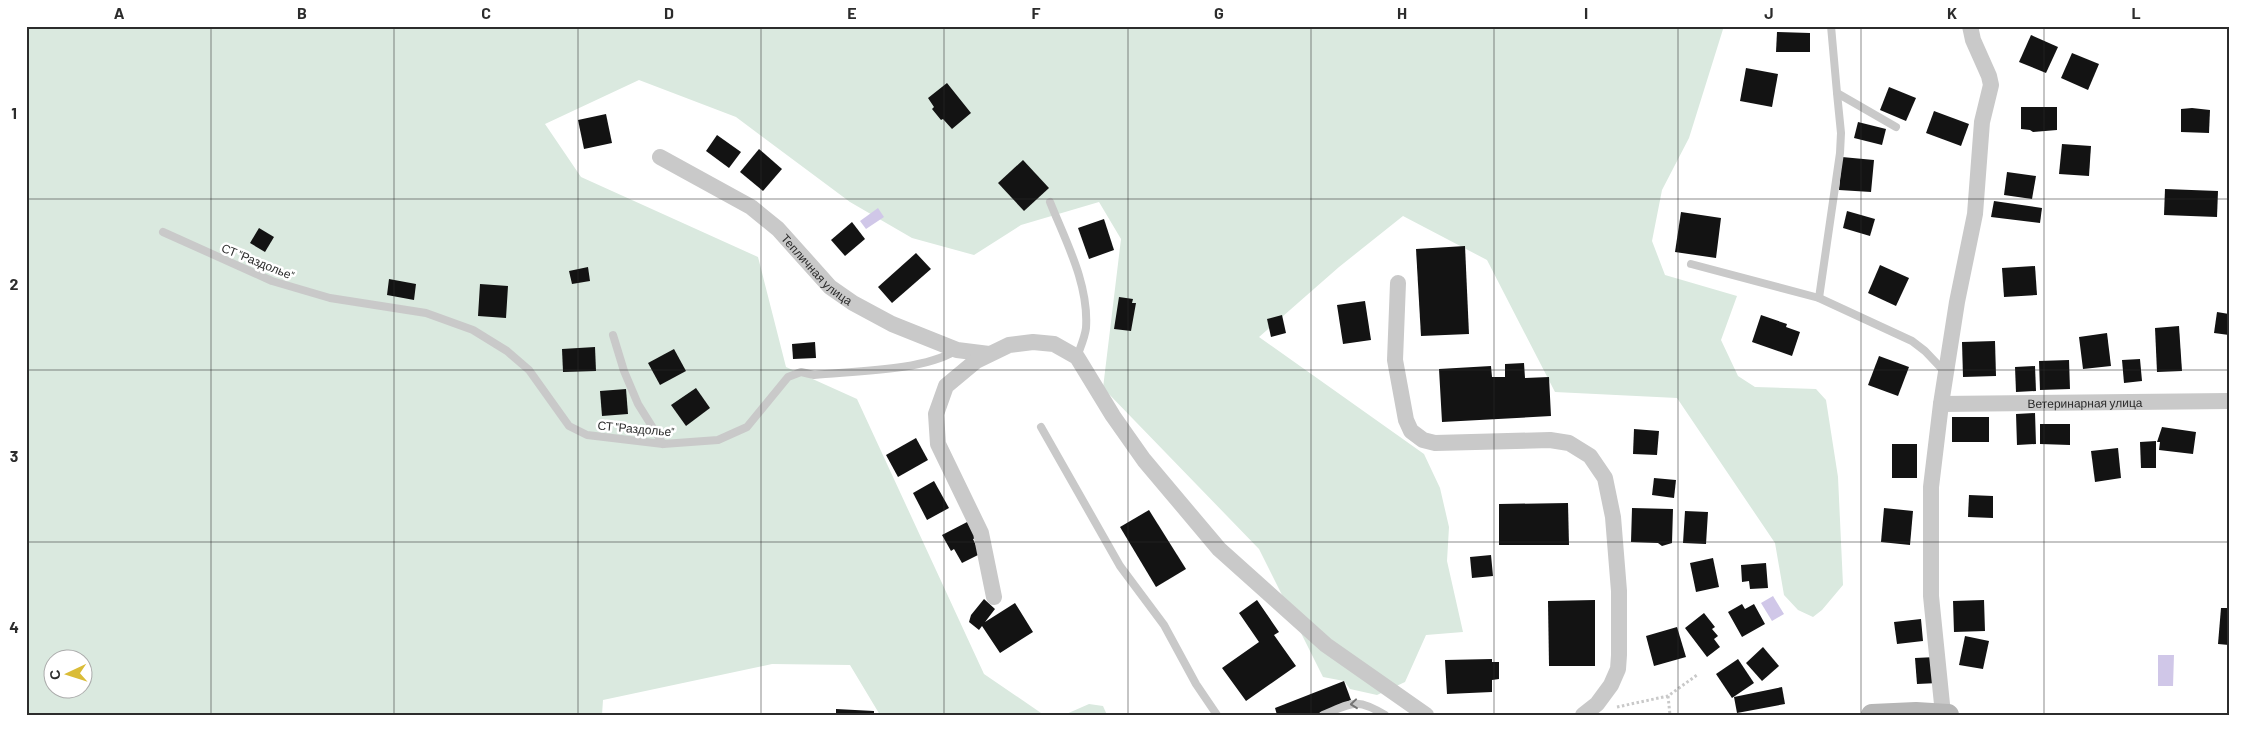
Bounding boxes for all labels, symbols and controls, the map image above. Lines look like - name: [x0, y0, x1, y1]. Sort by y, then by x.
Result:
- text: A: [114, 3, 125, 22]
- text: B: [297, 3, 307, 22]
- text: C: [481, 3, 491, 22]
- text: D: [664, 3, 674, 22]
- text: E: [847, 3, 857, 22]
- text: F: [1032, 3, 1041, 22]
- text: G: [1214, 3, 1224, 22]
- text: H: [1397, 3, 1407, 22]
- text: I: [1584, 3, 1588, 22]
- text: J: [1764, 3, 1774, 22]
- text: K: [1947, 3, 1957, 22]
- text: L: [2131, 3, 2141, 22]
- text: 1: [11, 103, 17, 122]
- street label: Тепличная улица: [779, 231, 856, 308]
- street label: СТ "Раздолье": [219, 240, 296, 283]
- text: 2: [10, 274, 19, 293]
- street label: Ветеринарная улица: [2027, 395, 2143, 411]
- street label: СТ "Раздолье": [597, 418, 675, 439]
- text: 3: [10, 446, 18, 465]
- text: 4: [9, 617, 19, 636]
- north arrow: [42, 648, 92, 698]
- text: С: [46, 669, 63, 681]
- one-way arrow: [1350, 698, 1358, 709]

